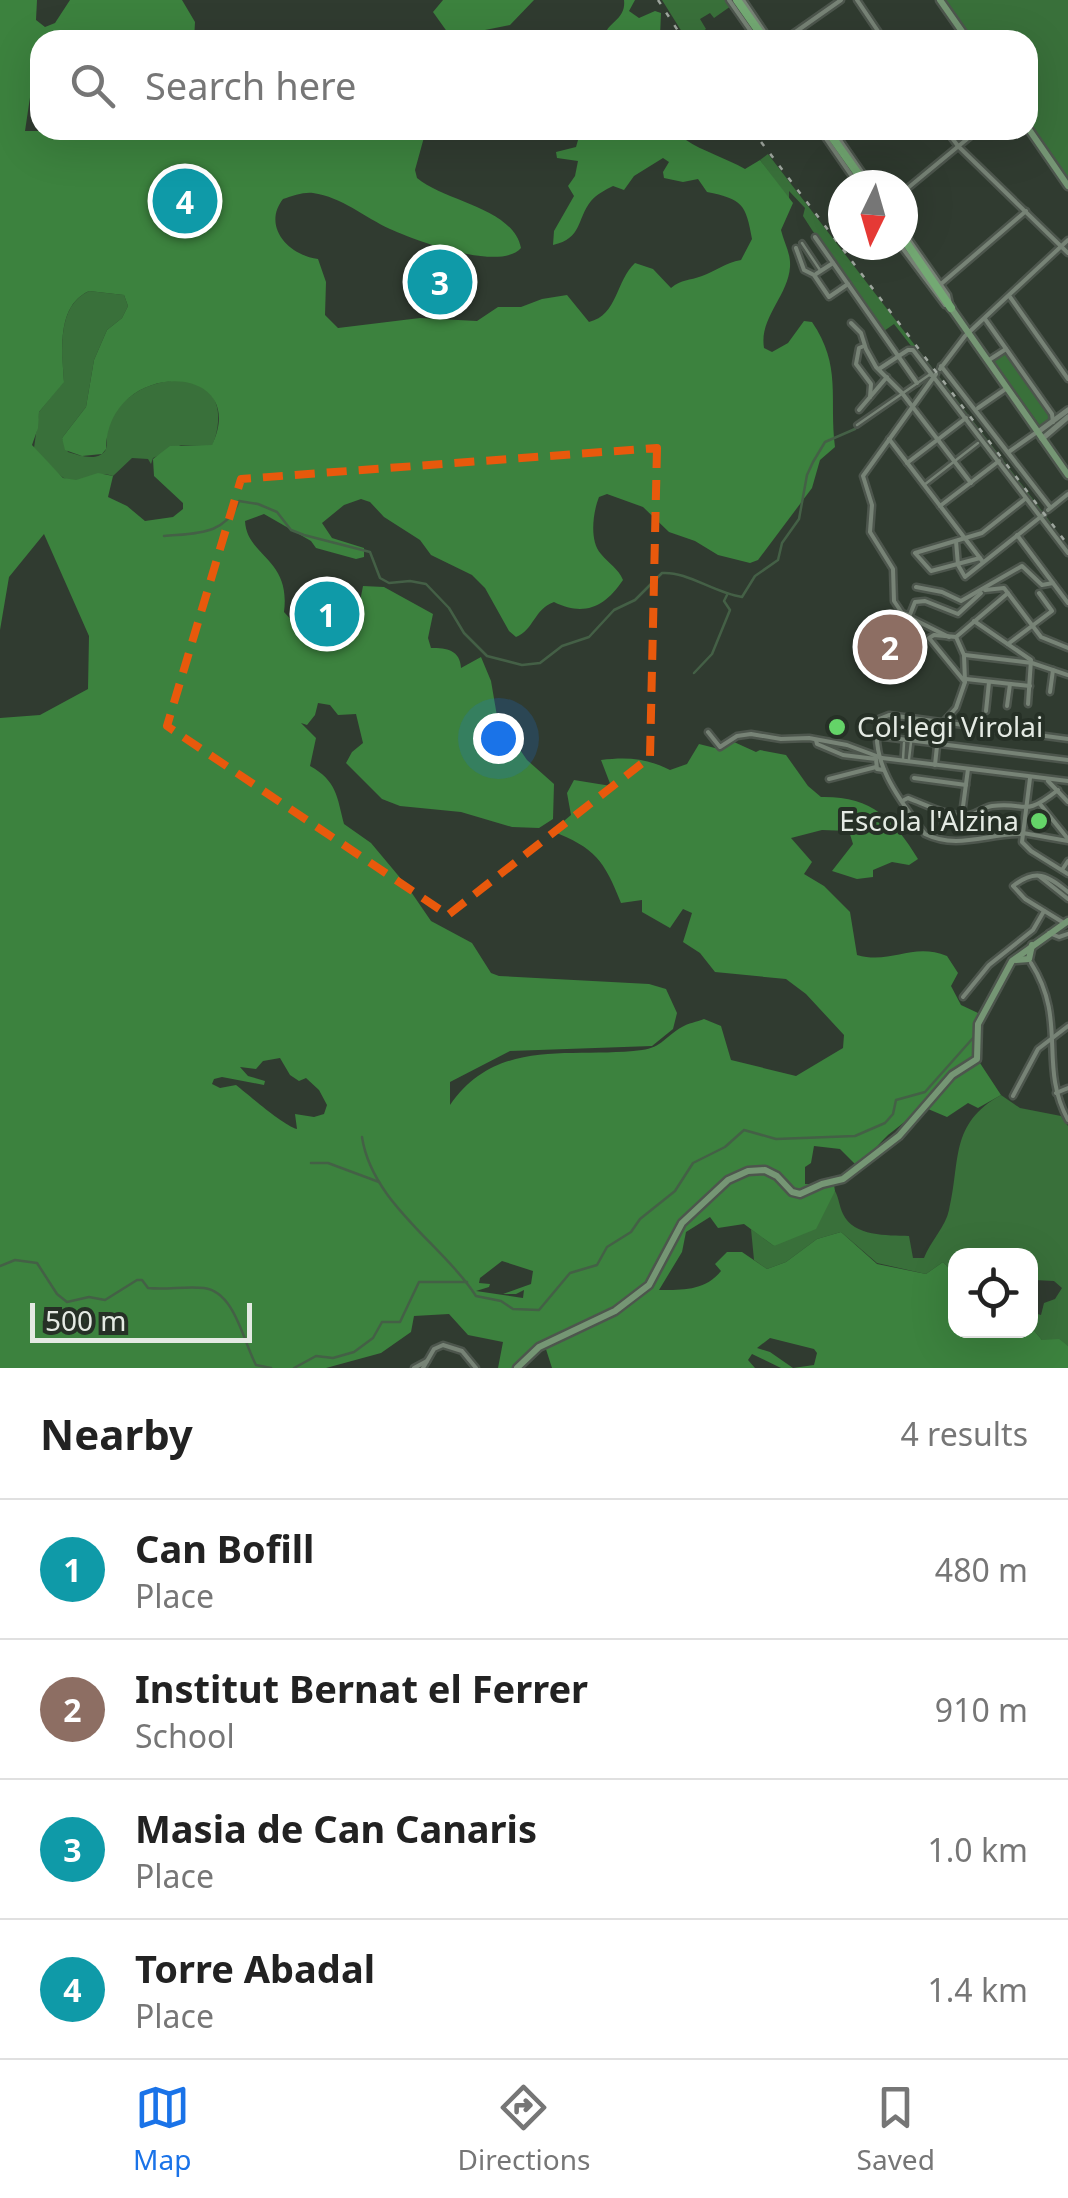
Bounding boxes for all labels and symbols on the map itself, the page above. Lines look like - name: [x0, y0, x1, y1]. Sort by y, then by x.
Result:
- pin: 4: [152, 164, 218, 238]
- north arrow: [828, 170, 918, 260]
- pin: 3: [408, 244, 472, 320]
- pin: 1: [294, 576, 360, 652]
- pin: 2: [858, 610, 922, 684]
- place label: Col·legi Virolai: [857, 707, 1043, 745]
- your location: [473, 713, 524, 764]
- marker: Col·legi Virolai: [826, 716, 848, 738]
- place label: Escola l'Alzina: [839, 801, 1019, 839]
- marker: Escola l'Alzina: [1028, 810, 1050, 832]
- scale bar: [30, 1298, 252, 1342]

